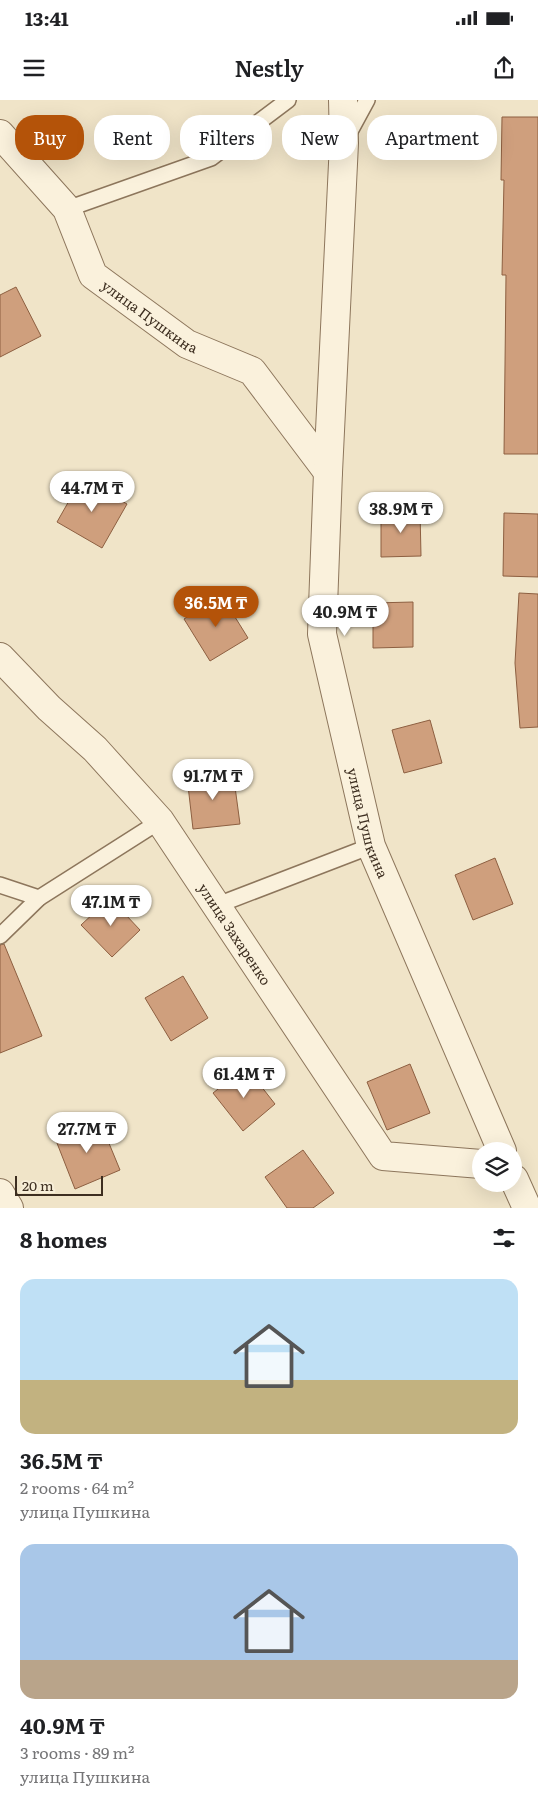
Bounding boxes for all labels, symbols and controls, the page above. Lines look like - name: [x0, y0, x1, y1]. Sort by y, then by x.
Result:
- text: 13:41: [25, 4, 69, 32]
- text: Nestly: [234, 51, 304, 84]
- icon: menu: [20, 54, 48, 82]
- icon: share: [490, 54, 518, 82]
- chip: Buy: [15, 115, 84, 160]
- chip: Rent: [94, 115, 170, 160]
- chip: Filters: [180, 115, 272, 160]
- chip: New: [282, 115, 357, 160]
- chip: Apartment: [367, 115, 497, 160]
- street label: улица Пушкина: [98, 275, 201, 358]
- pin: 44.7M ₸: [46, 470, 138, 513]
- text: 44.7M ₸: [61, 475, 123, 499]
- pin: 38.9M ₸: [355, 492, 447, 534]
- text: 38.9M ₸: [369, 496, 433, 520]
- pin: 36.5M ₸: [170, 586, 262, 628]
- text: 36.5M ₸: [185, 590, 247, 614]
- pin: 40.9M ₸: [299, 594, 391, 637]
- text: 40.9M ₸: [313, 599, 377, 623]
- pin: 91.7M ₸: [167, 758, 259, 801]
- text: 91.7M ₸: [183, 763, 243, 787]
- street label: улица Пушкина: [343, 766, 394, 882]
- street label: улица Захаренко: [194, 879, 276, 989]
- pin: 47.1M ₸: [65, 884, 157, 927]
- text: 47.1M ₸: [82, 889, 140, 913]
- pin: 61.4M ₸: [198, 1056, 290, 1099]
- text: 61.4M ₸: [214, 1061, 274, 1085]
- pin: 27.7M ₸: [41, 1112, 133, 1154]
- text: 27.7M ₸: [58, 1116, 116, 1140]
- map controls: [472, 1142, 522, 1192]
- button: layers: [472, 1142, 522, 1192]
- scale bar: [15, 1173, 102, 1196]
- text: 20 m: [22, 1175, 54, 1195]
- text: 8 homes: [20, 1223, 107, 1254]
- icon: filters: [490, 1224, 518, 1252]
- icon: home: [224, 1311, 314, 1401]
- text: 36.5M ₸: [20, 1444, 102, 1475]
- text: 2 rooms · 64 m²: [20, 1475, 134, 1499]
- text: улица Пушкина: [20, 1499, 150, 1523]
- icon: home: [224, 1576, 314, 1666]
- text: 40.9M ₸: [20, 1709, 105, 1740]
- text: 3 rooms · 89 m²: [20, 1740, 134, 1764]
- text: улица Пушкина: [20, 1764, 150, 1788]

